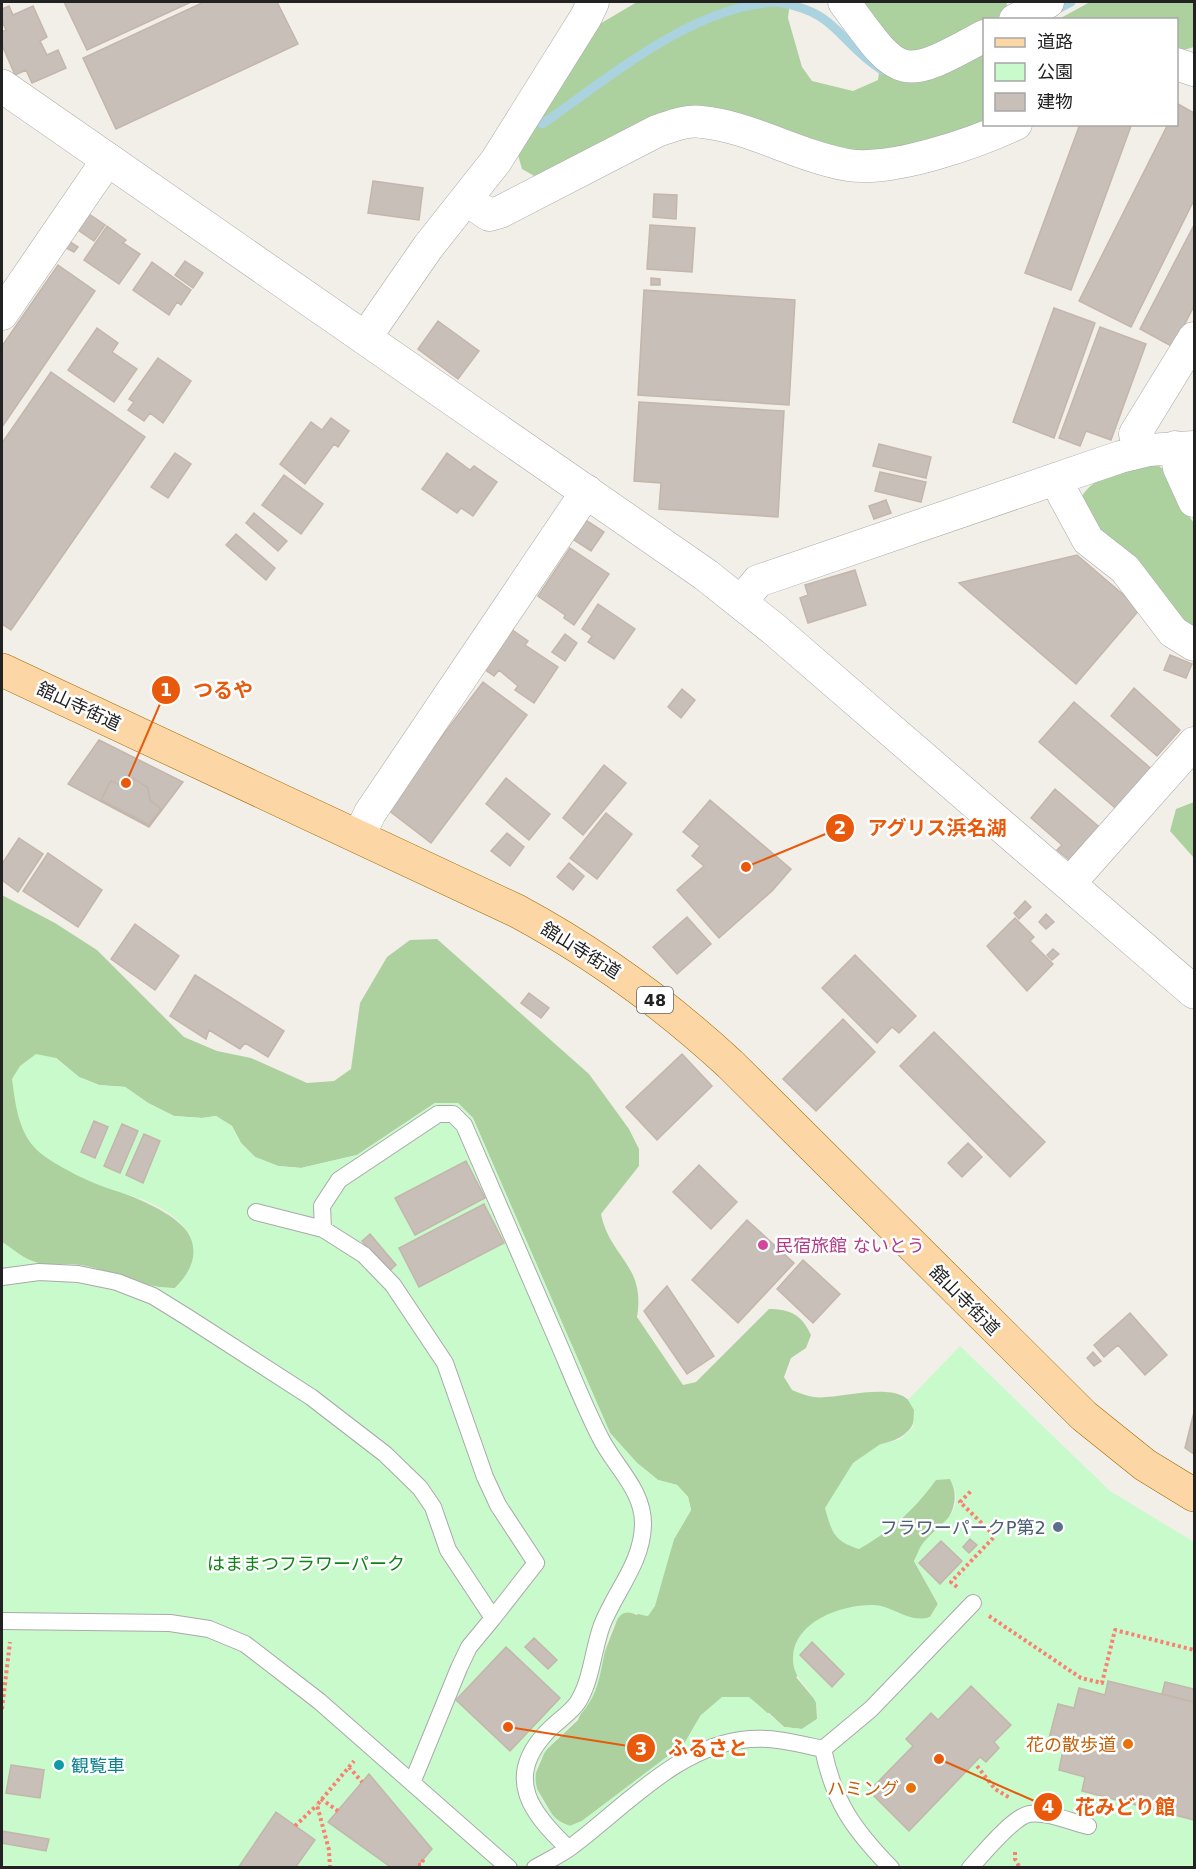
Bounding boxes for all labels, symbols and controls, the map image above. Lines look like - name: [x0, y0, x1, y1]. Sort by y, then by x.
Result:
- legend: [983, 18, 1178, 126]
- text: 道路: [1037, 31, 1073, 52]
- text: 公園: [1037, 61, 1073, 82]
- text: 建物: [1037, 91, 1073, 112]
- callout: つるや: [151, 671, 265, 709]
- street label: 舘山寺街道: [34, 677, 124, 735]
- text: つるや: [193, 678, 253, 702]
- text: 1: [160, 679, 172, 700]
- callout: アグリス浜名湖: [825, 809, 1019, 847]
- text: アグリス浜名湖: [868, 816, 1007, 840]
- text: 2: [834, 817, 846, 838]
- street label: 舘山寺街道: [537, 917, 625, 983]
- road number: 48: [637, 987, 673, 1013]
- place label: 民宿旅館 ないとう: [775, 1235, 925, 1256]
- marker: 民宿旅館 ないとう: [756, 1238, 770, 1252]
- street label: 舘山寺街道: [926, 1261, 1004, 1339]
- place label: フラワーパークP第2: [880, 1517, 1046, 1538]
- marker: フラワーパークP第2: [1051, 1520, 1065, 1534]
- park label: はままつフラワーパーク: [207, 1553, 405, 1574]
- callout: ふるさと: [626, 1729, 760, 1767]
- place label: 花の散歩道: [1026, 1734, 1116, 1755]
- text: ふるさと: [668, 1736, 748, 1760]
- marker: 花の散歩道: [1121, 1737, 1135, 1751]
- text: 3: [635, 1738, 647, 1759]
- place label: 観覧車: [71, 1755, 125, 1776]
- marker: 観覧車: [52, 1758, 66, 1772]
- place label: ハミング: [827, 1778, 899, 1799]
- marker: ハミング: [904, 1781, 918, 1795]
- callout: 花みどり館: [1033, 1788, 1187, 1826]
- text: 花みどり館: [1075, 1795, 1175, 1819]
- text: 4: [1042, 1796, 1054, 1817]

